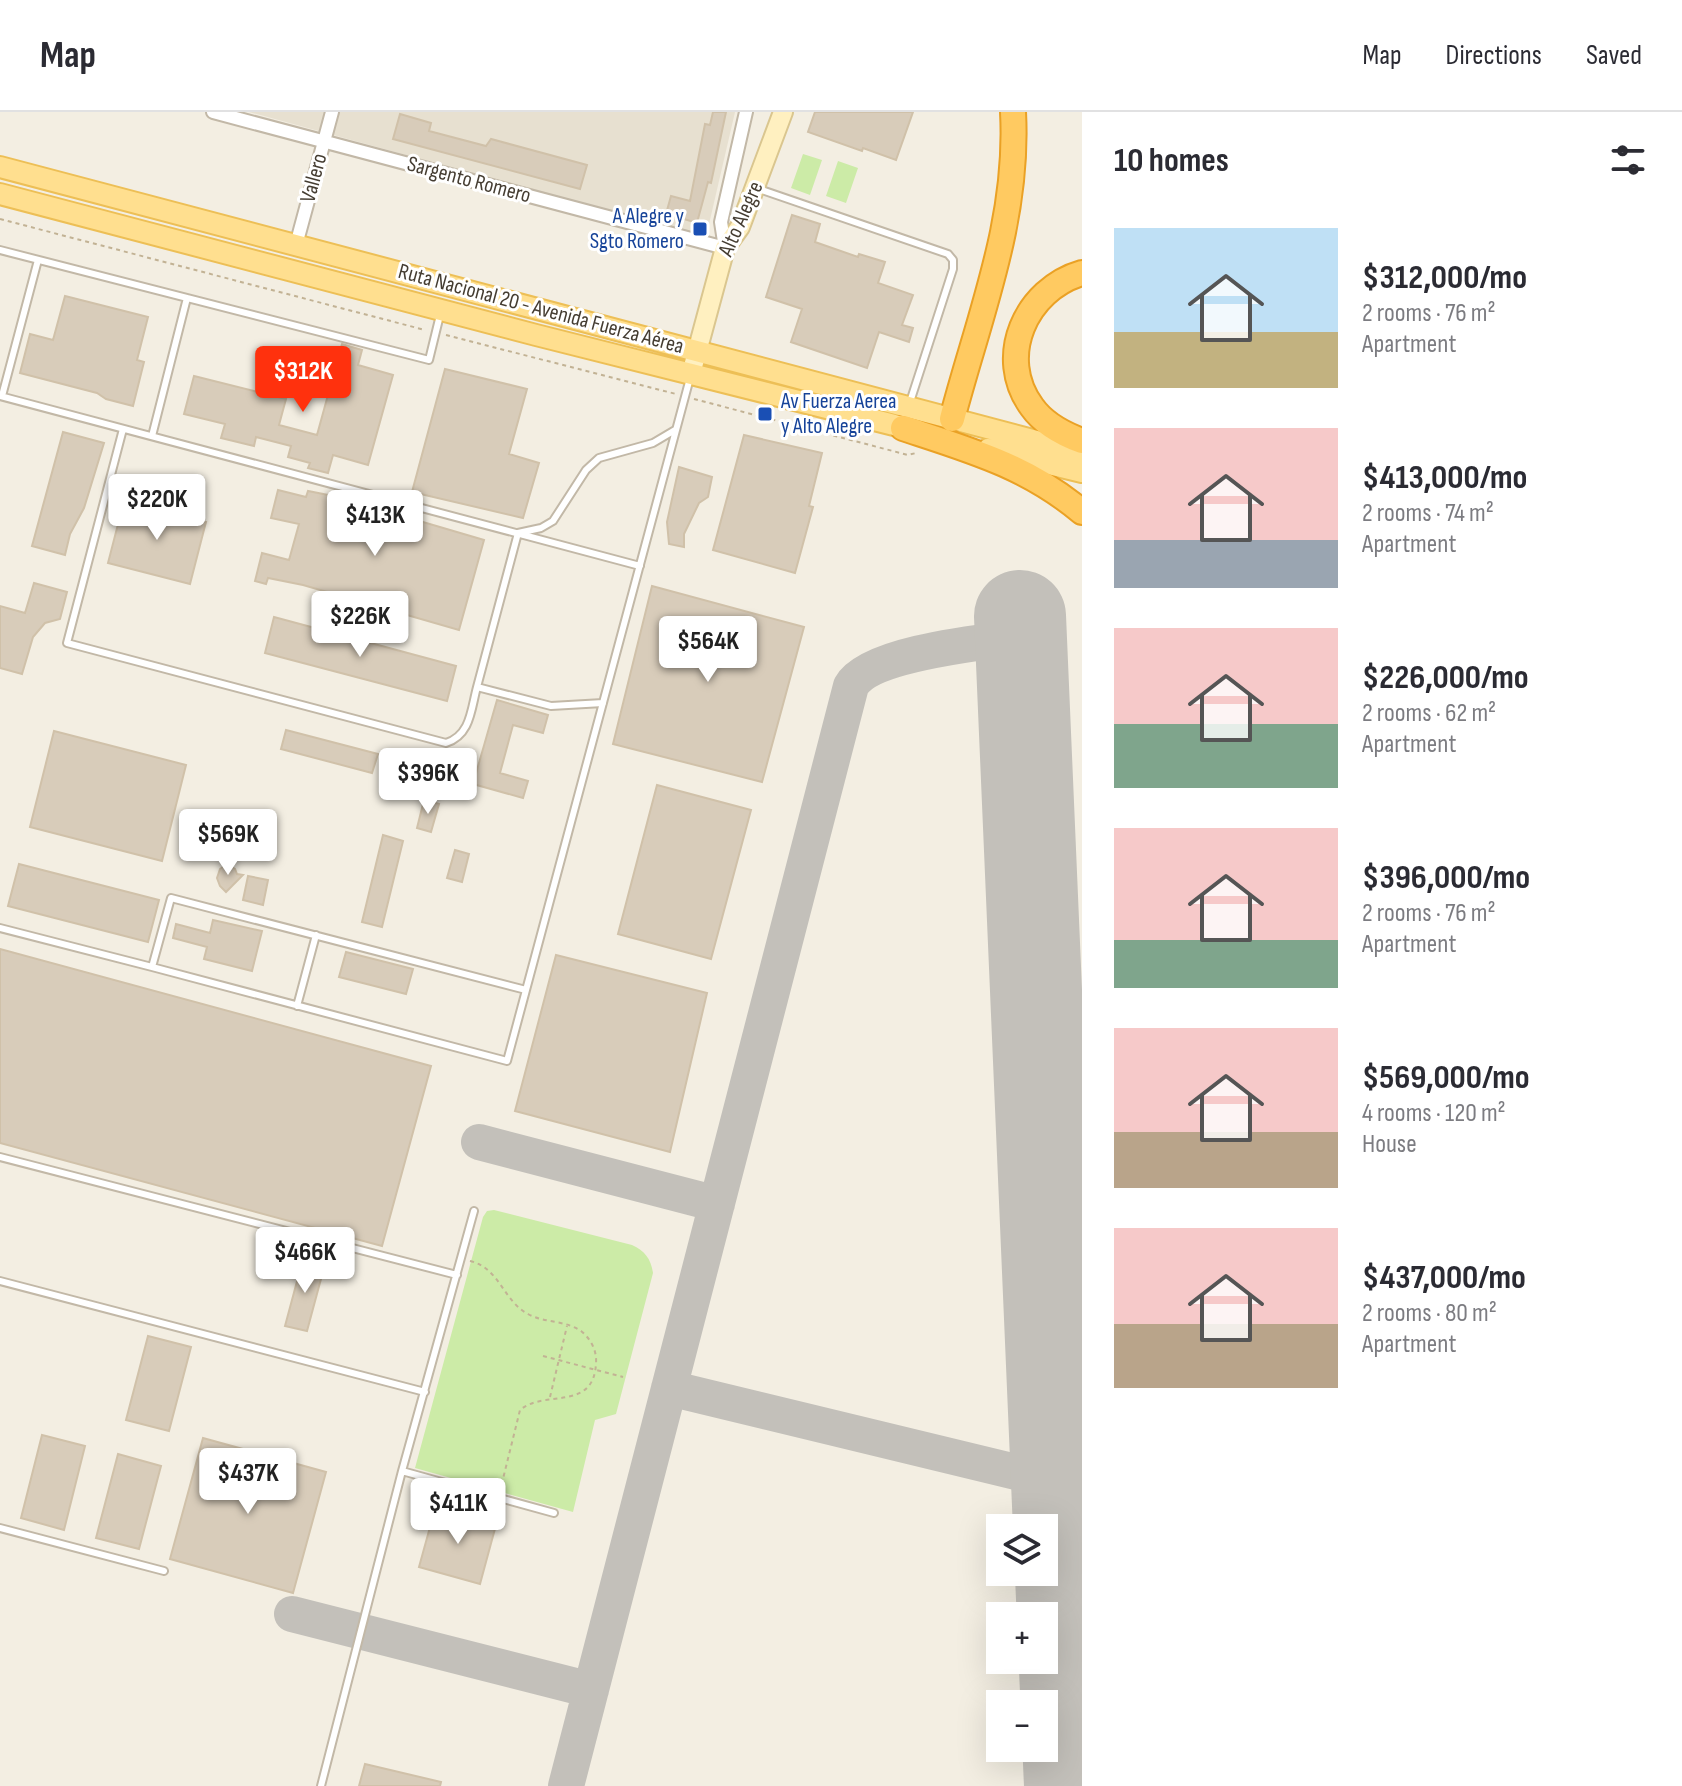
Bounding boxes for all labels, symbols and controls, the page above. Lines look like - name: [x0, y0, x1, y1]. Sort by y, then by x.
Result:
- text: Map: [40, 33, 96, 78]
- text: Map: [1363, 39, 1402, 72]
- text: Directions: [1446, 39, 1542, 72]
- text: Saved: [1586, 39, 1642, 72]
- icon: filters: [1606, 138, 1650, 182]
- text: 10 homes: [1114, 140, 1229, 181]
- street label: Vallero: [295, 150, 333, 206]
- street label: Sargento Romero: [404, 151, 534, 209]
- street label: Alto Alegre: [712, 177, 769, 262]
- place label: A Alegre y Sgto Romero: [590, 203, 684, 255]
- marker: A Alegre y Sgto Romero: [691, 220, 709, 238]
- text: $312,000/mo: [1362, 257, 1527, 298]
- street label: Ruta Nacional 20 - Avenida Fuerza Aérea: [395, 258, 687, 360]
- icon: home: [1178, 260, 1274, 356]
- text: 2 rooms · 76 m²: [1362, 298, 1496, 329]
- text: Apartment: [1362, 329, 1456, 360]
- pin: $312K: [247, 346, 359, 414]
- text: $312K: [273, 356, 333, 387]
- place label: Av Fuerza Aerea y Alto Alegre: [780, 388, 897, 440]
- marker: Av Fuerza Aerea y Alto Alegre: [756, 405, 774, 423]
- text: $413,000/mo: [1362, 457, 1527, 498]
- icon: home: [1178, 460, 1274, 556]
- pin: $220K: [101, 474, 213, 542]
- text: $220K: [126, 484, 188, 515]
- pin: $413K: [319, 490, 431, 558]
- text: 2 rooms · 74 m²: [1362, 498, 1494, 529]
- text: $413K: [345, 500, 405, 531]
- text: Apartment: [1362, 529, 1456, 560]
- pin: $226K: [304, 591, 416, 659]
- text: $226K: [329, 601, 391, 632]
- pin: $564K: [652, 616, 764, 684]
- text: $564K: [677, 626, 739, 657]
- text: $226,000/mo: [1362, 657, 1529, 698]
- icon: home: [1178, 660, 1274, 756]
- text: 2 rooms · 62 m²: [1362, 698, 1496, 729]
- text: Apartment: [1362, 729, 1456, 760]
- pin: $396K: [372, 748, 484, 816]
- text: $396K: [397, 758, 459, 789]
- pin: $569K: [172, 809, 284, 877]
- text: $569K: [197, 819, 259, 850]
- text: $396,000/mo: [1362, 857, 1530, 898]
- icon: home: [1178, 860, 1274, 956]
- text: 2 rooms · 76 m²: [1362, 898, 1496, 929]
- text: Apartment: [1362, 929, 1456, 960]
- text: $569,000/mo: [1362, 1057, 1530, 1098]
- icon: home: [1178, 1060, 1274, 1156]
- text: 4 rooms · 120 m²: [1362, 1098, 1506, 1129]
- text: House: [1362, 1129, 1417, 1160]
- pin: $466K: [249, 1227, 361, 1295]
- text: $466K: [274, 1237, 336, 1268]
- text: $437,000/mo: [1362, 1257, 1526, 1298]
- icon: home: [1178, 1260, 1274, 1356]
- text: 2 rooms · 80 m²: [1362, 1298, 1497, 1329]
- text: Apartment: [1362, 1329, 1456, 1360]
- pin: $437K: [192, 1448, 304, 1516]
- text: $437K: [217, 1458, 279, 1489]
- pin: $411K: [402, 1478, 514, 1546]
- text: $411K: [429, 1488, 487, 1519]
- map controls: [986, 1514, 1058, 1762]
- button: layers: [986, 1514, 1058, 1586]
- button: +: [986, 1602, 1058, 1674]
- button: −: [986, 1690, 1058, 1762]

